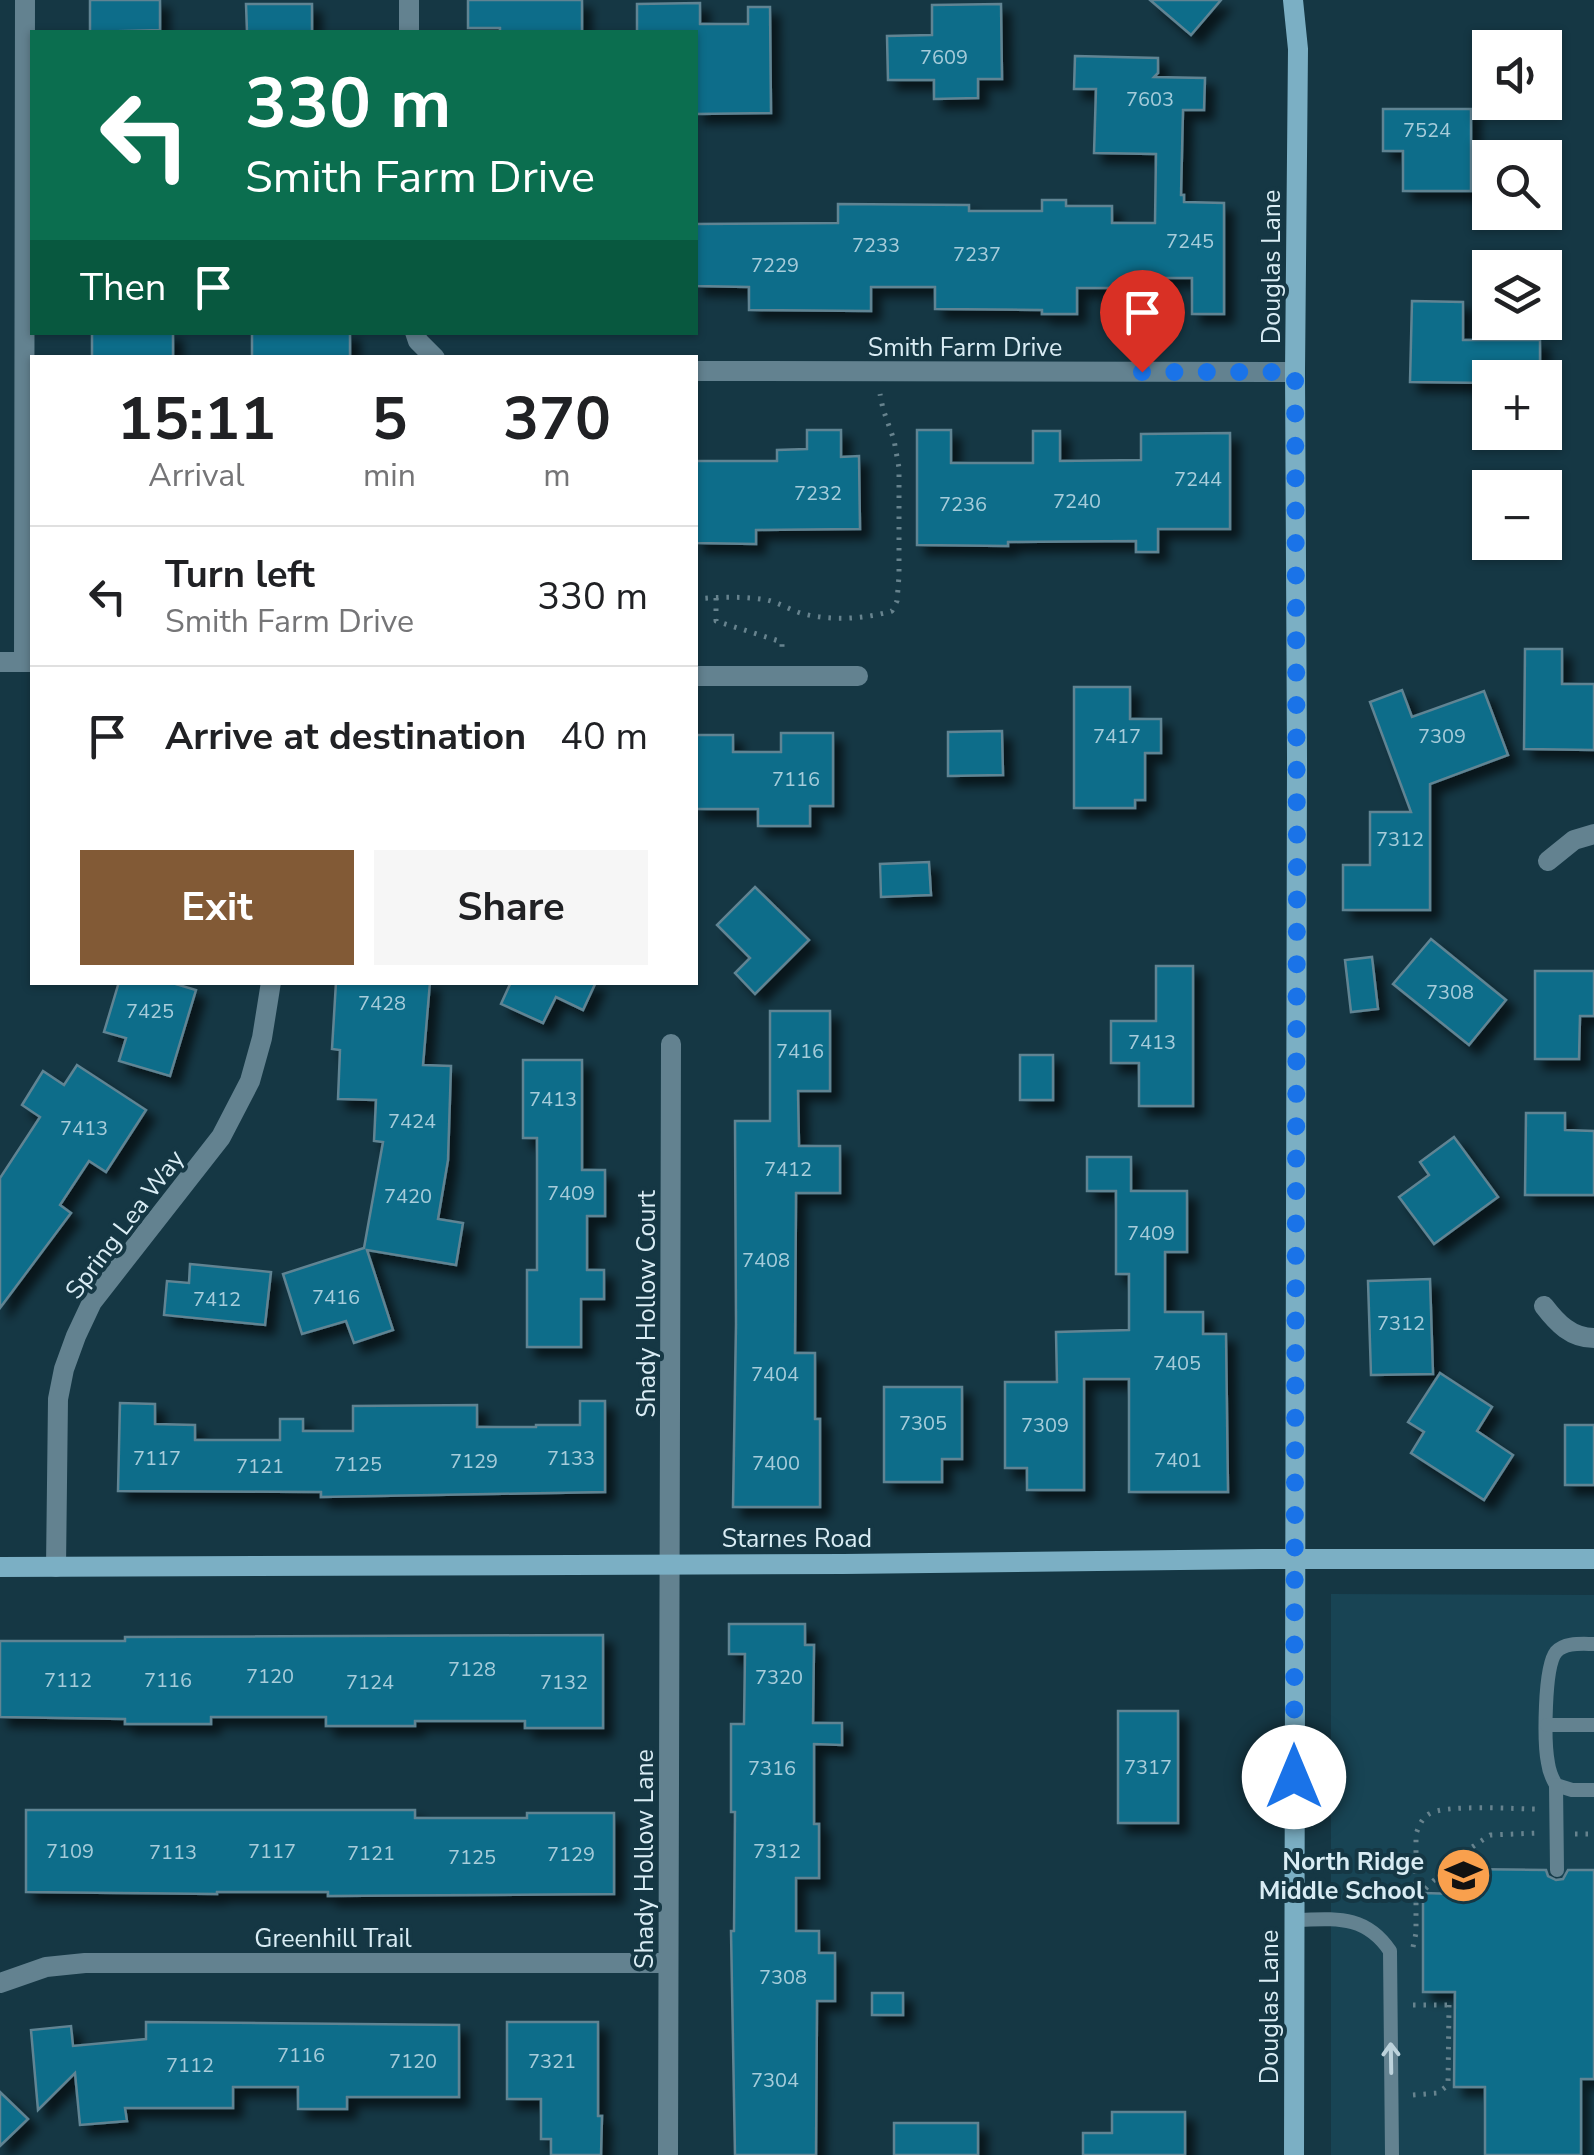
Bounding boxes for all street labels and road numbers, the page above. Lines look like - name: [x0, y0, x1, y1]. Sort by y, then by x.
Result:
- street label: Douglas Lane: [1255, 190, 1289, 344]
- street label: Smith Farm Drive: [868, 331, 1062, 365]
- street label: Spring Lea Way: [58, 1143, 192, 1306]
- street label: Shady Hollow Court: [630, 1190, 664, 1418]
- street label: Starnes Road: [722, 1522, 872, 1556]
- street label: Shady Hollow Lane: [628, 1749, 662, 1969]
- street label: Greenhill Trail: [254, 1922, 412, 1956]
- street label: Douglas Lane: [1253, 1930, 1287, 2084]

